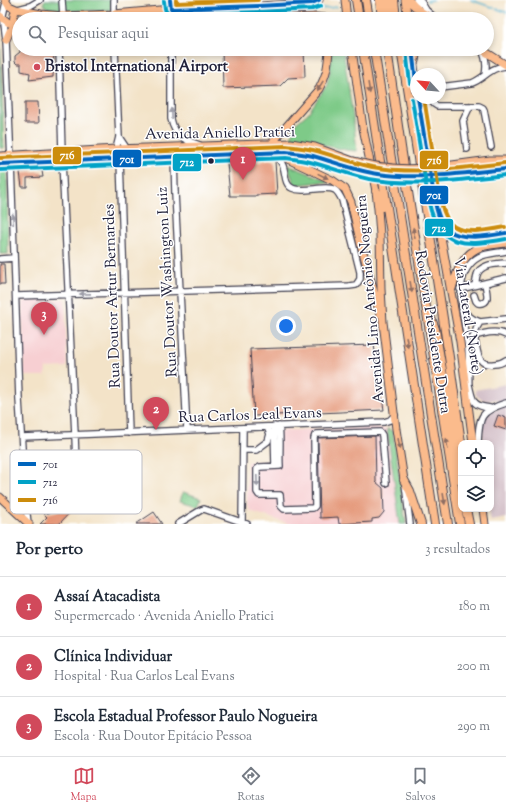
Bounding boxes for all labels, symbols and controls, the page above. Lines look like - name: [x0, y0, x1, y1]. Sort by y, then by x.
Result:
- search box: [12, 12, 494, 56]
- icon: search: [26, 23, 48, 45]
- text: Pesquisar aqui: [58, 24, 149, 45]
- place label: Bristol International Airport: [45, 57, 229, 78]
- marker: Bristol International Airport: [32, 62, 42, 72]
- north arrow: [410, 68, 446, 104]
- one-way arrow: [316, 81, 324, 91]
- one-way arrow: [366, 81, 372, 94]
- one-way arrow: [168, 108, 175, 120]
- street label: Avenida Aniello Pratici: [145, 122, 295, 146]
- line badge: 716: [52, 146, 82, 165]
- pin: 1: [230, 147, 256, 180]
- text: 716: [60, 148, 75, 164]
- line badge: 701: [112, 149, 142, 168]
- line badge: 716: [419, 150, 449, 170]
- text: 701: [120, 152, 135, 168]
- line badge: 712: [172, 153, 202, 172]
- text: 716: [427, 153, 442, 169]
- text: 712: [180, 155, 195, 171]
- unlabelled marker: [206, 156, 216, 166]
- one-way arrow: [317, 173, 329, 179]
- line badge: 701: [419, 185, 449, 205]
- street label: Rua Doutor Washington Luiz: [153, 186, 183, 378]
- text: 701: [427, 188, 442, 204]
- street label: Avenida Lino Antônio Nogueira: [351, 194, 391, 404]
- street label: Rua Doutor Artur Bernardes: [99, 203, 127, 389]
- one-way arrow: [10, 212, 16, 225]
- line badge: 712: [424, 218, 454, 237]
- text: 712: [432, 221, 447, 237]
- one-way arrow: [411, 227, 417, 239]
- street label: Rodovia Presidente Dutra: [409, 249, 455, 415]
- street label: Via Lateral (Norte): [447, 255, 487, 377]
- one-way arrow: [408, 281, 414, 293]
- one-way arrow: [78, 291, 91, 297]
- pin: 3: [31, 302, 57, 335]
- your location: [276, 316, 296, 336]
- one-way arrow: [404, 336, 410, 348]
- pin: 2: [143, 397, 169, 430]
- street label: Rua Carlos Leal Evans: [178, 403, 322, 429]
- one-way arrow: [396, 438, 402, 450]
- one-way arrow: [444, 438, 450, 450]
- map controls: [458, 440, 494, 512]
- button: locate: [458, 440, 494, 476]
- legend: [10, 450, 142, 514]
- text: 701: [43, 457, 58, 473]
- text: 712: [43, 475, 57, 491]
- one-way arrow: [254, 475, 260, 488]
- button: layers: [458, 476, 494, 512]
- text: 716: [43, 493, 58, 509]
- one-way arrow: [441, 493, 447, 505]
- text: Por perto: [16, 538, 83, 562]
- text: 3 resultados: [425, 541, 490, 559]
- text: Assaí Atacadista: [54, 587, 160, 608]
- text: 1: [27, 598, 31, 616]
- text: 180 m: [459, 598, 490, 616]
- text: Supermercado · Avenida Aniello Pratici: [54, 608, 274, 626]
- text: Clínica Individuar: [54, 647, 172, 668]
- text: 2: [26, 658, 32, 676]
- text: 200 m: [457, 658, 490, 676]
- text: Hospital · Rua Carlos Leal Evans: [54, 668, 235, 686]
- text: Escola Estadual Professor Paulo Nogueira: [54, 707, 318, 728]
- text: 3: [26, 718, 32, 736]
- text: 290 m: [457, 718, 490, 736]
- text: Escola · Rua Doutor Epitácio Pessoa: [54, 728, 252, 746]
- tab: Mapa: [70, 765, 97, 805]
- tab: Rotas: [238, 765, 264, 805]
- tab: Salvos: [405, 765, 436, 805]

